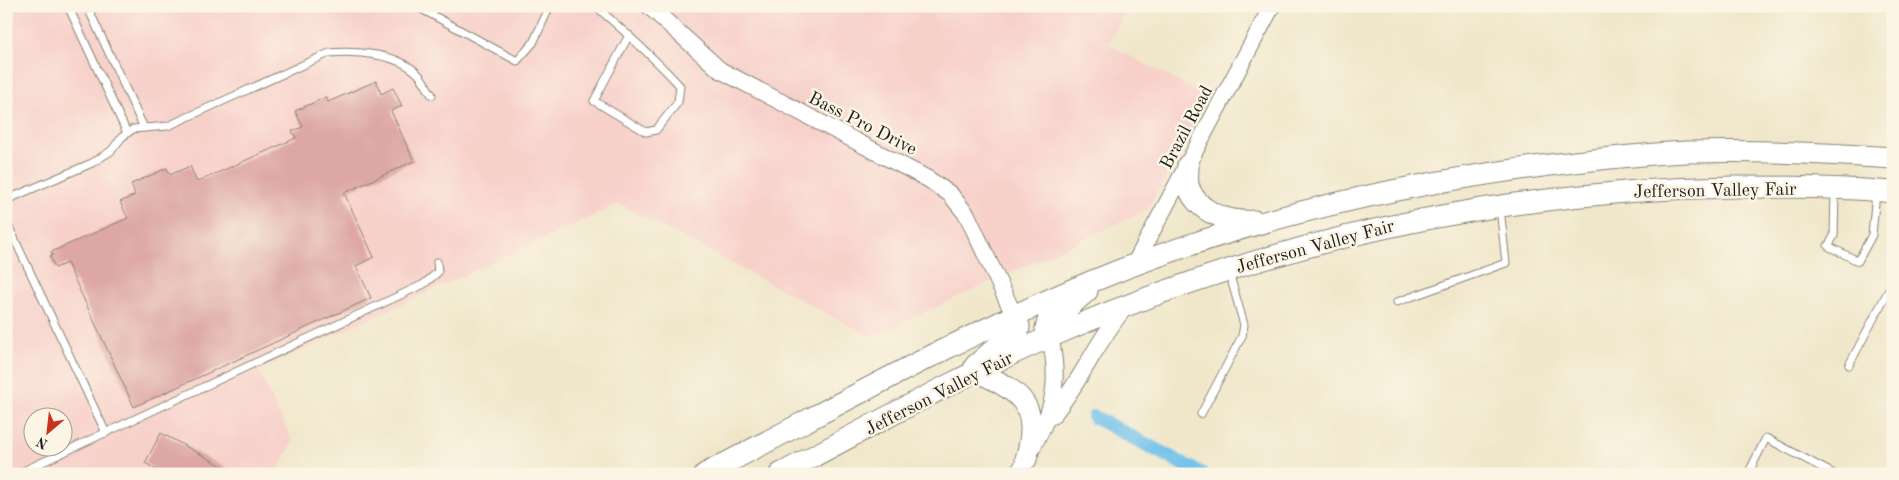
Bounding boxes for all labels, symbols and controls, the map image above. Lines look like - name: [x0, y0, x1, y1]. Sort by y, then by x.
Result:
- street label: Brazil Road: [1157, 83, 1216, 172]
- street label: Bass Pro Drive: [806, 89, 920, 159]
- street label: Jefferson Valley Fair: [1633, 181, 1797, 201]
- street label: Jefferson Valley Fair: [1234, 217, 1397, 277]
- street label: Jefferson Valley Fair: [863, 349, 1017, 439]
- north arrow: [22, 408, 72, 458]
- text: N: [34, 434, 50, 451]

